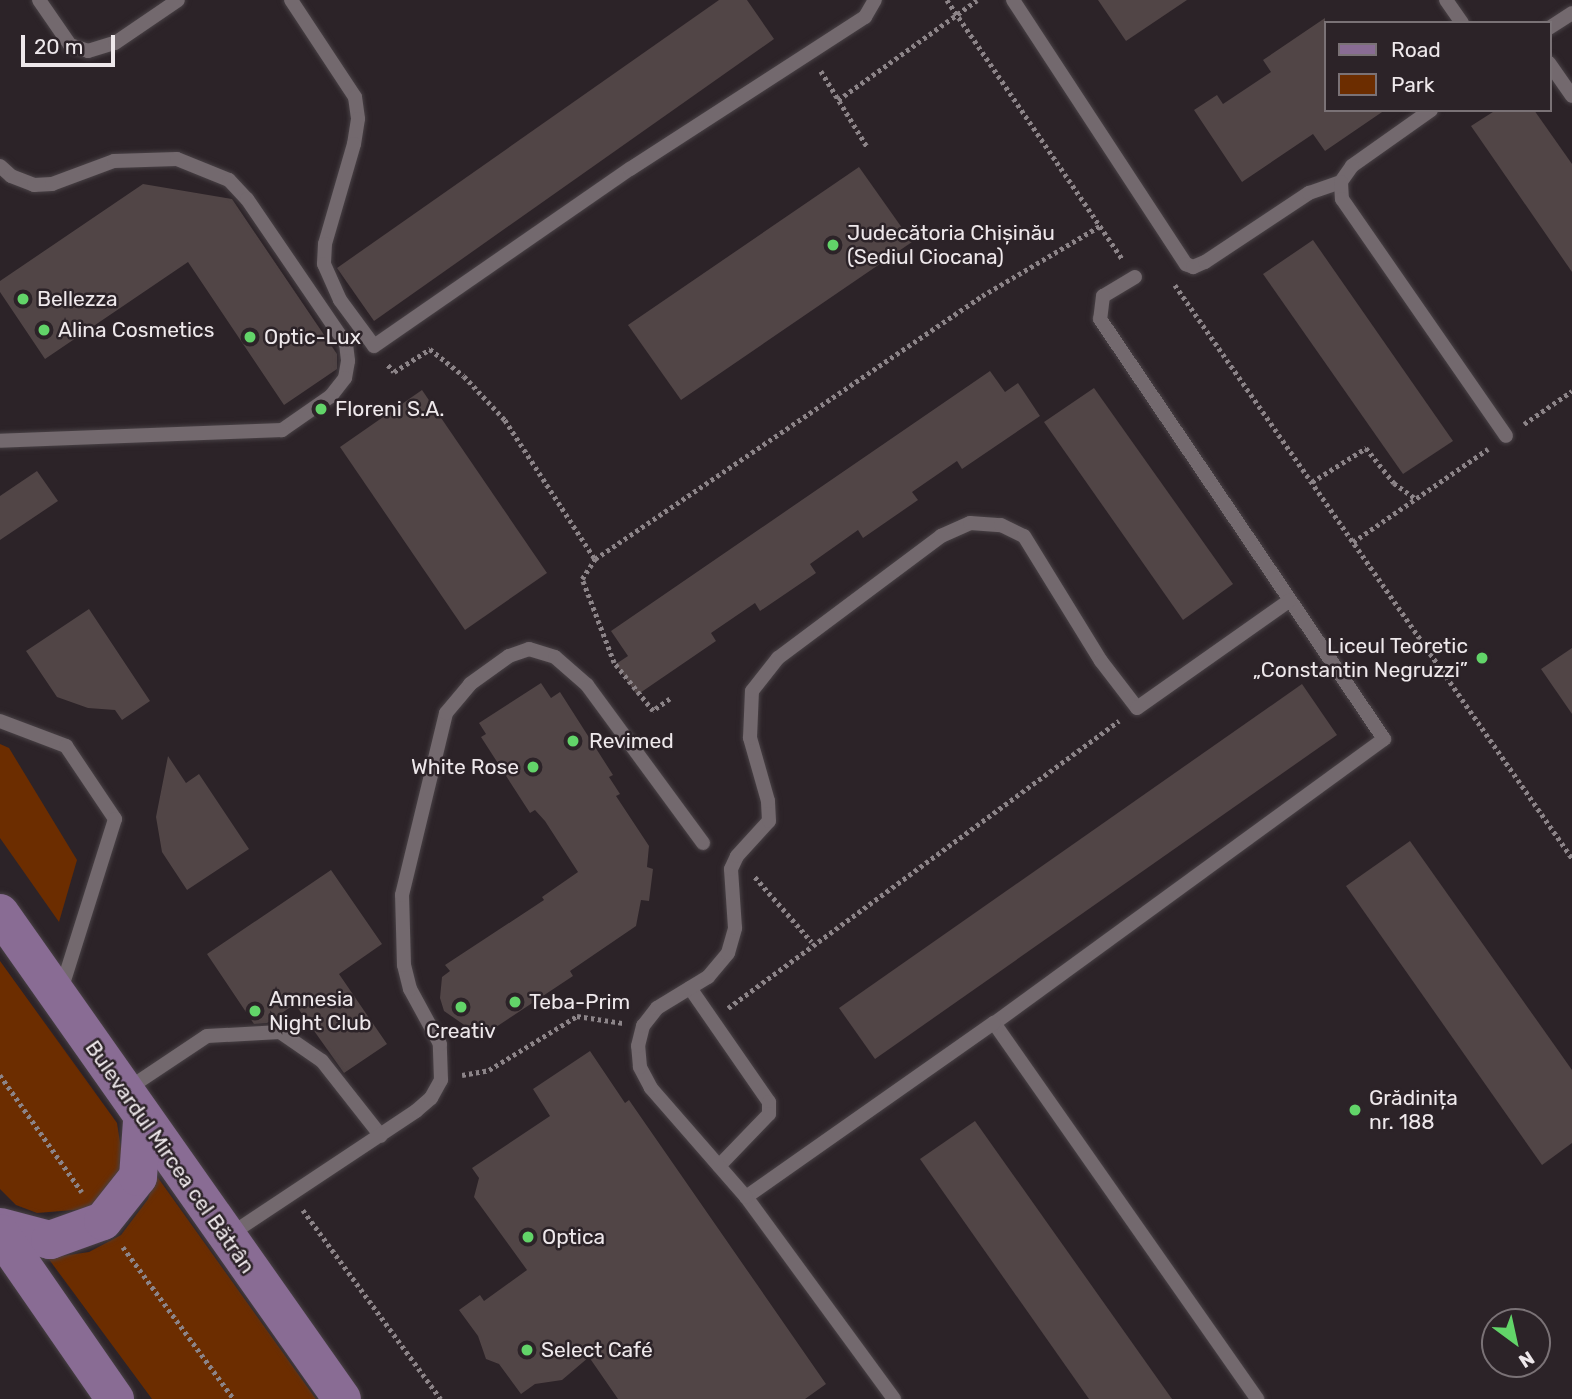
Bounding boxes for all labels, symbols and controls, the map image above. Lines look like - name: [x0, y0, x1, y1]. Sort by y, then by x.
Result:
- scale bar: [24, 21, 119, 65]
- legend: [1324, 21, 1551, 112]
- text: 20 m: [34, 34, 83, 59]
- text: Road: [1391, 37, 1441, 62]
- text: Park: [1391, 72, 1435, 97]
- place label: Judecătoria Chișinău (Sediul Ciocana): [847, 220, 1055, 270]
- marker: Judecătoria Chișinău (Sediul Ciocana): [825, 237, 841, 253]
- place label: Bellezza: [37, 286, 118, 312]
- marker: Bellezza: [15, 291, 31, 307]
- place label: Alina Cosmetics: [58, 317, 214, 343]
- marker: Alina Cosmetics: [36, 322, 52, 338]
- place label: Optic-Lux: [264, 324, 361, 350]
- marker: Optic-Lux: [242, 329, 258, 345]
- place label: Floreni S.A.: [335, 396, 445, 422]
- marker: Floreni S.A.: [313, 401, 329, 417]
- place label: Liceul Teoretic „Constantin Negruzzi”: [1253, 633, 1468, 683]
- marker: Liceul Teoretic „Constantin Negruzzi”: [1474, 650, 1490, 666]
- place label: Revimed: [589, 728, 674, 754]
- marker: Revimed: [563, 731, 583, 751]
- place label: White Rose: [411, 754, 519, 780]
- marker: White Rose: [525, 759, 541, 775]
- place label: Amnesia Night Club: [269, 986, 371, 1036]
- place label: Teba-Prim: [529, 989, 630, 1015]
- marker: Teba-Prim: [507, 994, 523, 1010]
- marker: Creativ: [453, 999, 469, 1015]
- marker: Amnesia Night Club: [247, 1003, 263, 1019]
- place label: Creativ: [426, 1018, 496, 1044]
- street label: Bulevardul Mircea cel Bătrân: [80, 1036, 260, 1278]
- place label: Grădinița nr. 188: [1369, 1085, 1458, 1135]
- marker: Grădinița nr. 188: [1347, 1102, 1363, 1118]
- place label: Optica: [542, 1224, 605, 1250]
- marker: Optica: [520, 1229, 536, 1245]
- north arrow: [1481, 1308, 1551, 1378]
- place label: Select Café: [541, 1337, 653, 1363]
- marker: Select Café: [519, 1342, 535, 1358]
- text: N: [1515, 1346, 1539, 1373]

